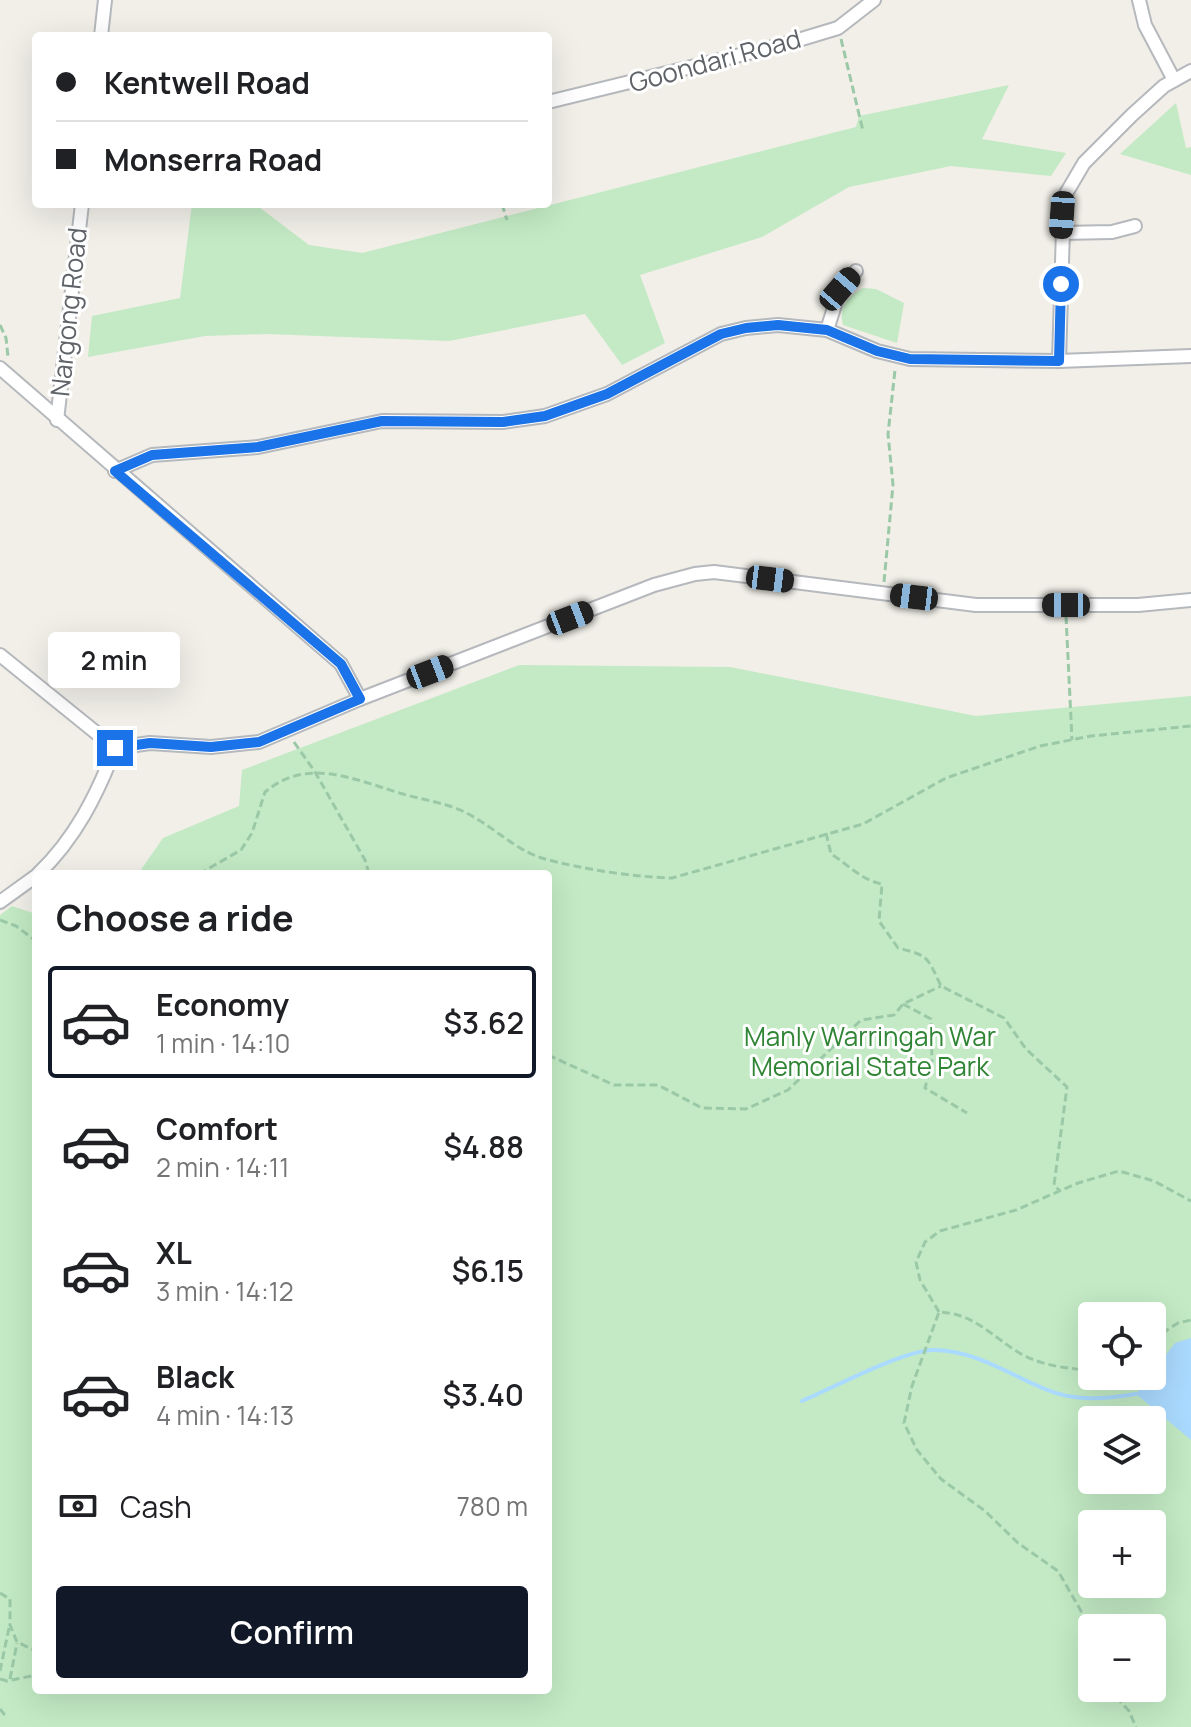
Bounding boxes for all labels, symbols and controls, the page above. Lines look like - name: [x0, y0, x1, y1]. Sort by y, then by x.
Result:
- street label: Goondari Road: [625, 20, 805, 100]
- text: Kentwell Road: [104, 62, 310, 103]
- text: Monserra Road: [104, 139, 322, 180]
- car: [1048, 190, 1076, 240]
- street label: Nargong Road: [41, 226, 95, 398]
- car: [815, 263, 865, 315]
- route start: [1043, 266, 1079, 302]
- car: [745, 564, 795, 594]
- car: [889, 582, 939, 612]
- car: [1042, 593, 1090, 617]
- car: [543, 598, 597, 638]
- callout: 2 min: [49, 632, 181, 688]
- text: 2 min: [81, 642, 147, 678]
- car: [403, 652, 457, 692]
- route end: [97, 730, 133, 766]
- text: Choose a ride: [56, 893, 294, 942]
- text: Economy: [156, 984, 289, 1025]
- icon: car: [60, 986, 132, 1058]
- text: $3.62: [444, 1002, 524, 1043]
- park label: Manly Warringah War Memorial State Park: [744, 1018, 996, 1084]
- text: 1 min · 14:10: [156, 1025, 290, 1061]
- text: Comfort: [156, 1108, 278, 1149]
- icon: car: [60, 1110, 132, 1182]
- text: $4.88: [443, 1126, 524, 1167]
- text: 2 min · 14:11: [156, 1149, 289, 1185]
- text: XL: [156, 1232, 192, 1273]
- icon: car: [60, 1234, 132, 1306]
- text: $6.15: [452, 1250, 524, 1291]
- text: 3 min · 14:12: [156, 1273, 294, 1309]
- map controls: [1078, 1302, 1166, 1702]
- button: locate: [1078, 1302, 1166, 1390]
- text: Black: [156, 1356, 234, 1397]
- icon: car: [60, 1358, 132, 1430]
- text: $3.40: [442, 1374, 524, 1415]
- text: 4 min · 14:13: [156, 1397, 294, 1433]
- button: layers: [1078, 1406, 1166, 1494]
- icon: cash: [56, 1484, 100, 1528]
- text: Cash: [120, 1486, 192, 1527]
- text: 780 m: [457, 1488, 528, 1524]
- button: +: [1078, 1510, 1166, 1598]
- button: Confirm: [56, 1586, 528, 1678]
- button: −: [1078, 1614, 1166, 1702]

